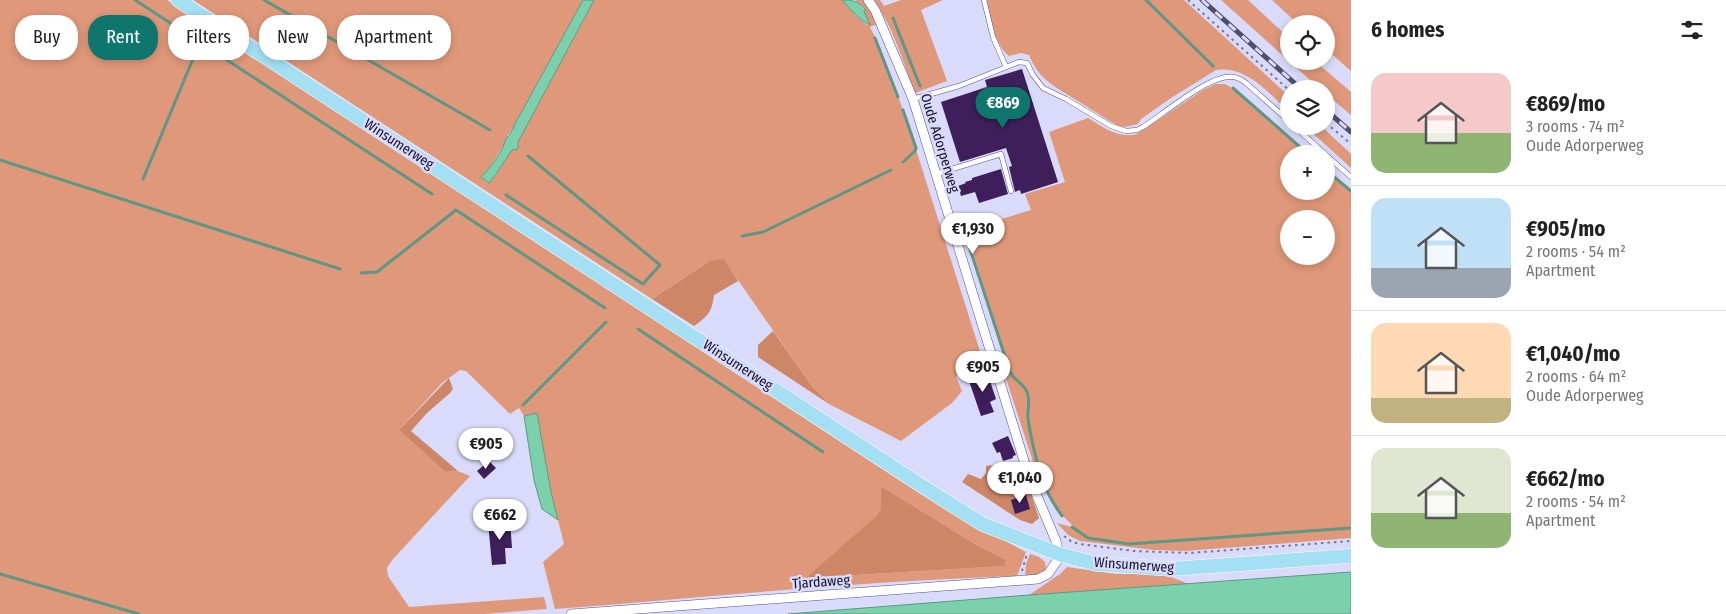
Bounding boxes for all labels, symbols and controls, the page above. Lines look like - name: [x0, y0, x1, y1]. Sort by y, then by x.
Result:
- chip: Buy: [15, 15, 78, 60]
- chip: Rent: [88, 15, 158, 60]
- chip: Filters: [168, 15, 249, 60]
- chip: New: [259, 15, 327, 60]
- chip: Apartment: [337, 15, 451, 60]
- map controls: [1280, 15, 1335, 265]
- button: locate: [1280, 15, 1335, 70]
- icon: filters: [1678, 16, 1706, 44]
- text: 6 homes: [1371, 17, 1444, 43]
- button: layers: [1280, 80, 1335, 135]
- pin: €869: [973, 86, 1033, 129]
- street label: Oude Adorperweg: [917, 91, 963, 195]
- text: €869/mo: [1526, 91, 1605, 117]
- text: €869: [986, 93, 1020, 112]
- icon: home: [1411, 93, 1471, 153]
- street label: Winsumerweg: [361, 115, 437, 173]
- text: 3 rooms · 74 m²: [1526, 117, 1624, 136]
- text: Oude Adorperweg: [1526, 136, 1644, 155]
- button: +: [1280, 145, 1335, 200]
- button: −: [1280, 210, 1335, 265]
- pin: €1,930: [932, 212, 1014, 255]
- text: €905/mo: [1526, 216, 1606, 242]
- icon: home: [1411, 218, 1471, 278]
- text: €1,930: [952, 219, 994, 238]
- text: 2 rooms · 54 m²: [1526, 242, 1626, 261]
- text: Apartment: [1526, 261, 1595, 280]
- street label: Winsumerweg: [700, 336, 776, 394]
- text: €1,040/mo: [1526, 341, 1620, 367]
- icon: home: [1411, 343, 1471, 403]
- pin: €905: [953, 350, 1013, 393]
- text: €905: [966, 357, 1000, 376]
- text: 2 rooms · 64 m²: [1526, 367, 1626, 386]
- text: Oude Adorperweg: [1526, 386, 1644, 405]
- pin: €905: [456, 428, 516, 470]
- text: €905: [469, 434, 503, 453]
- pin: €1,040: [979, 462, 1061, 504]
- text: €662/mo: [1526, 466, 1605, 492]
- text: €1,040: [998, 468, 1042, 487]
- icon: home: [1411, 468, 1471, 528]
- text: 2 rooms · 54 m²: [1526, 492, 1626, 511]
- pin: €662: [470, 498, 530, 541]
- text: €662: [484, 505, 516, 524]
- text: Apartment: [1526, 511, 1595, 530]
- street label: Winsumerweg: [1094, 554, 1175, 576]
- street label: Tjardaweg: [792, 571, 851, 592]

